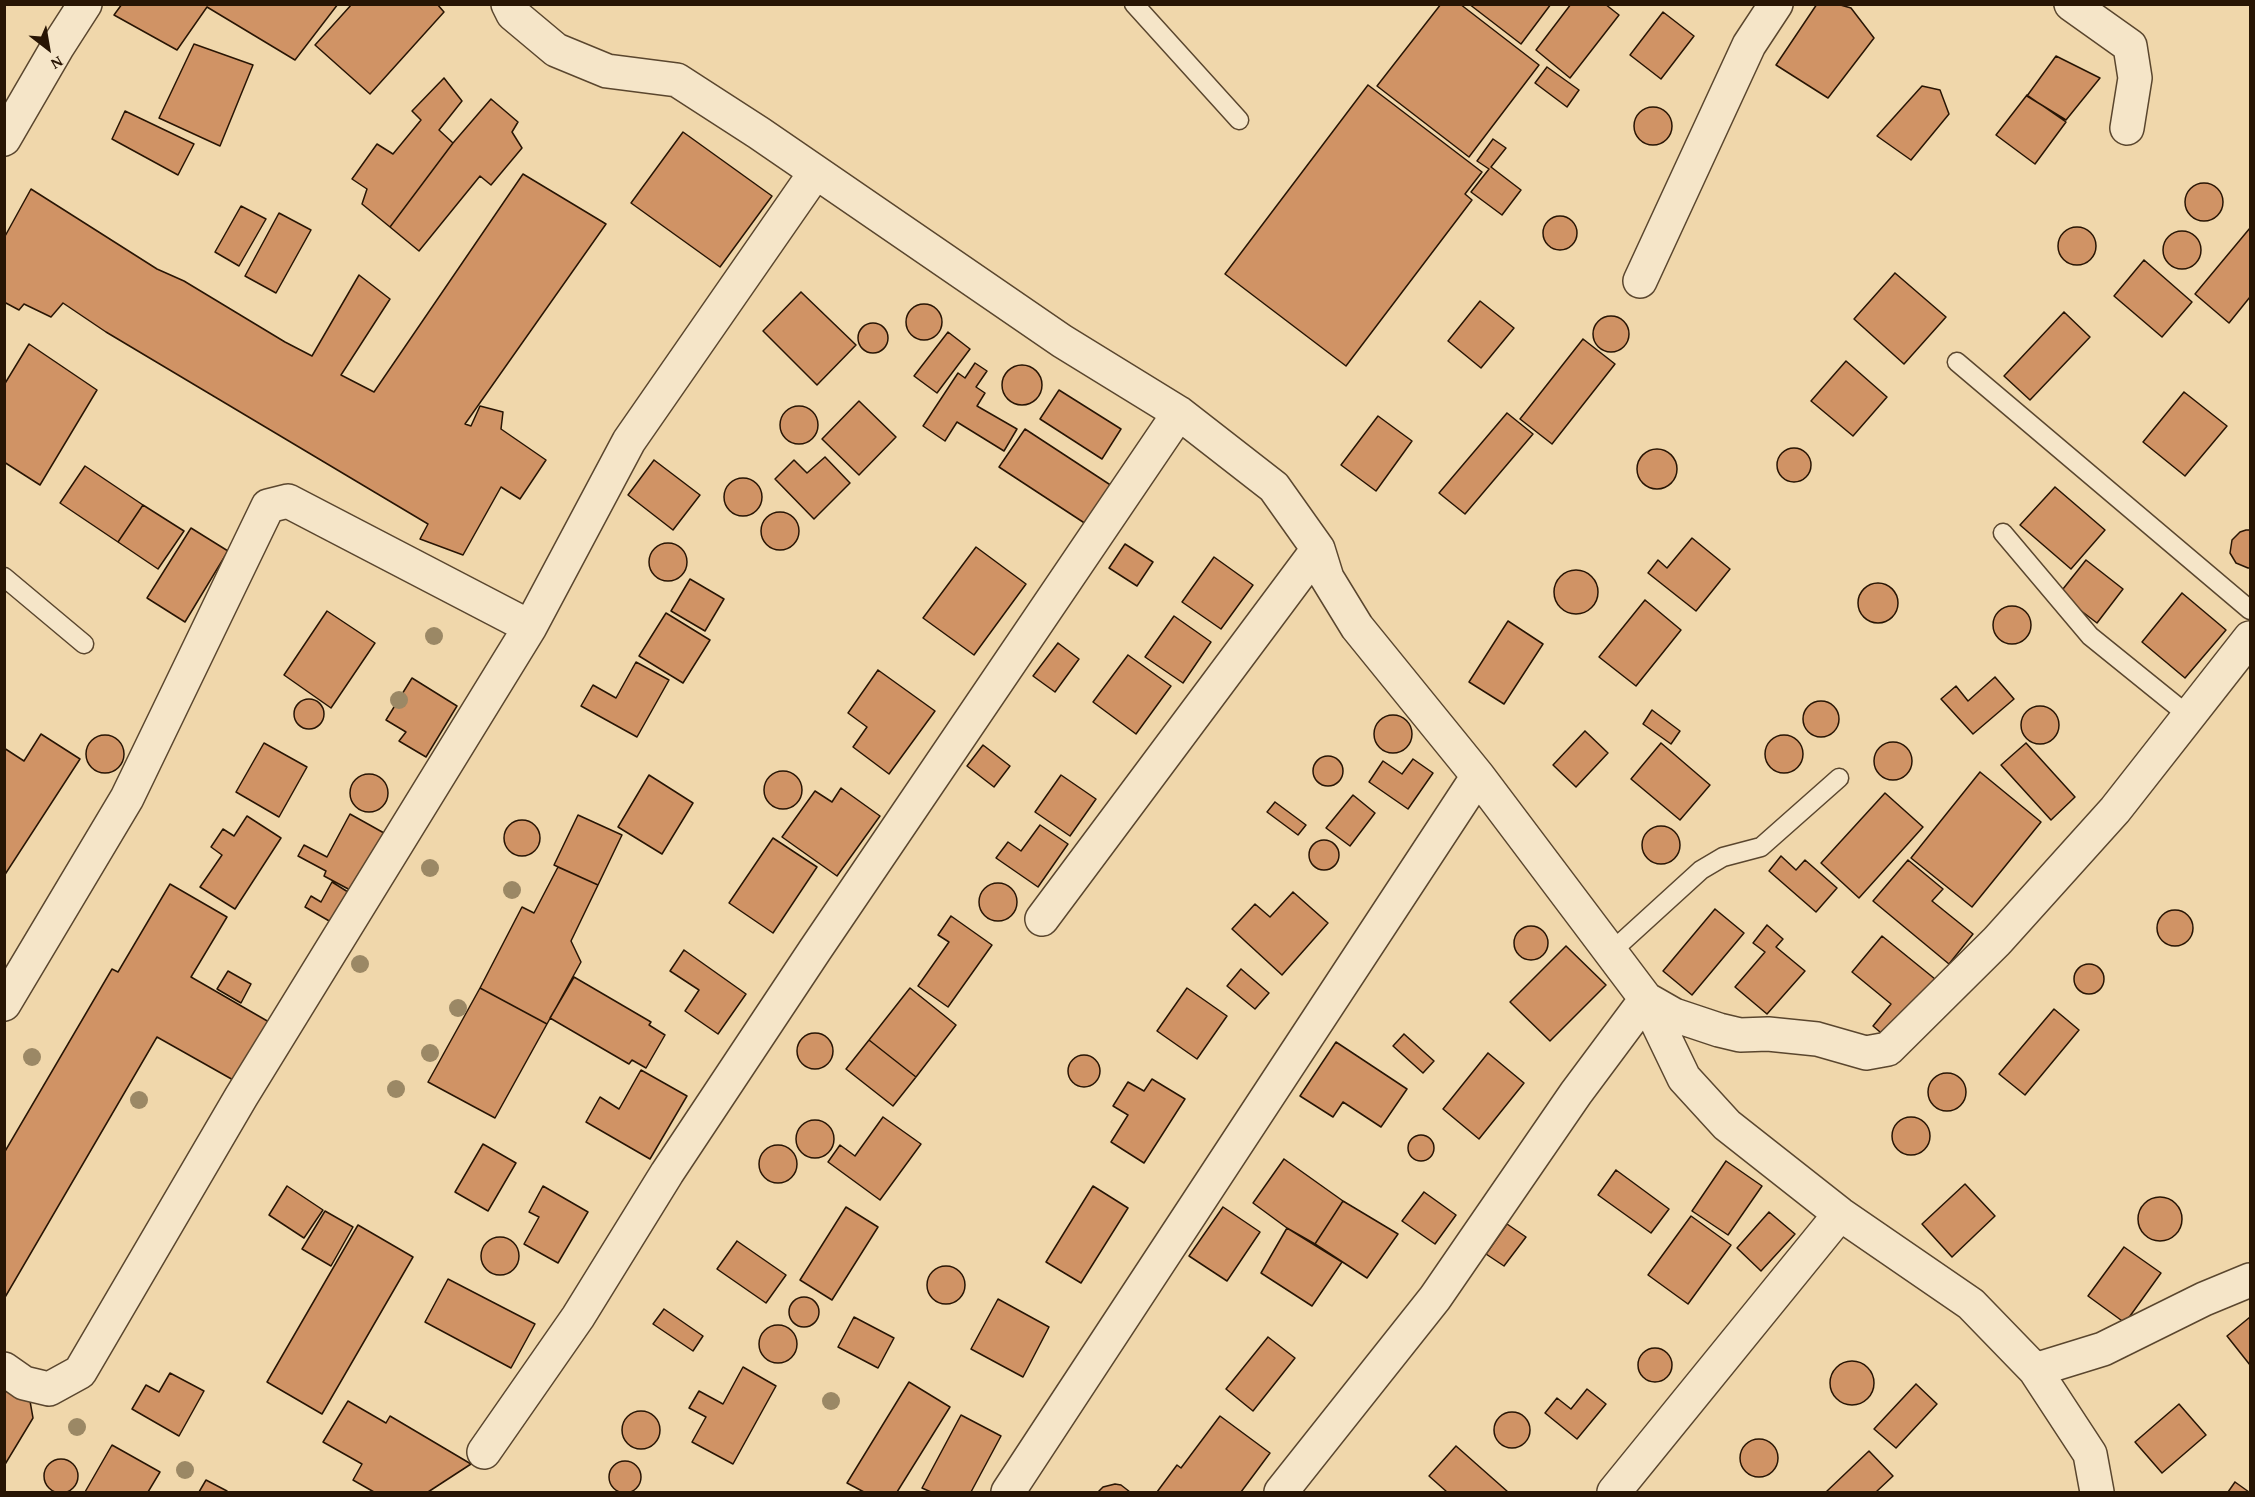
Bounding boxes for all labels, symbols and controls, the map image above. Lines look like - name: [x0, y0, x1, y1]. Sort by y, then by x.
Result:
- north arrow: [18, 18, 78, 78]
- text: N: [47, 50, 68, 76]

